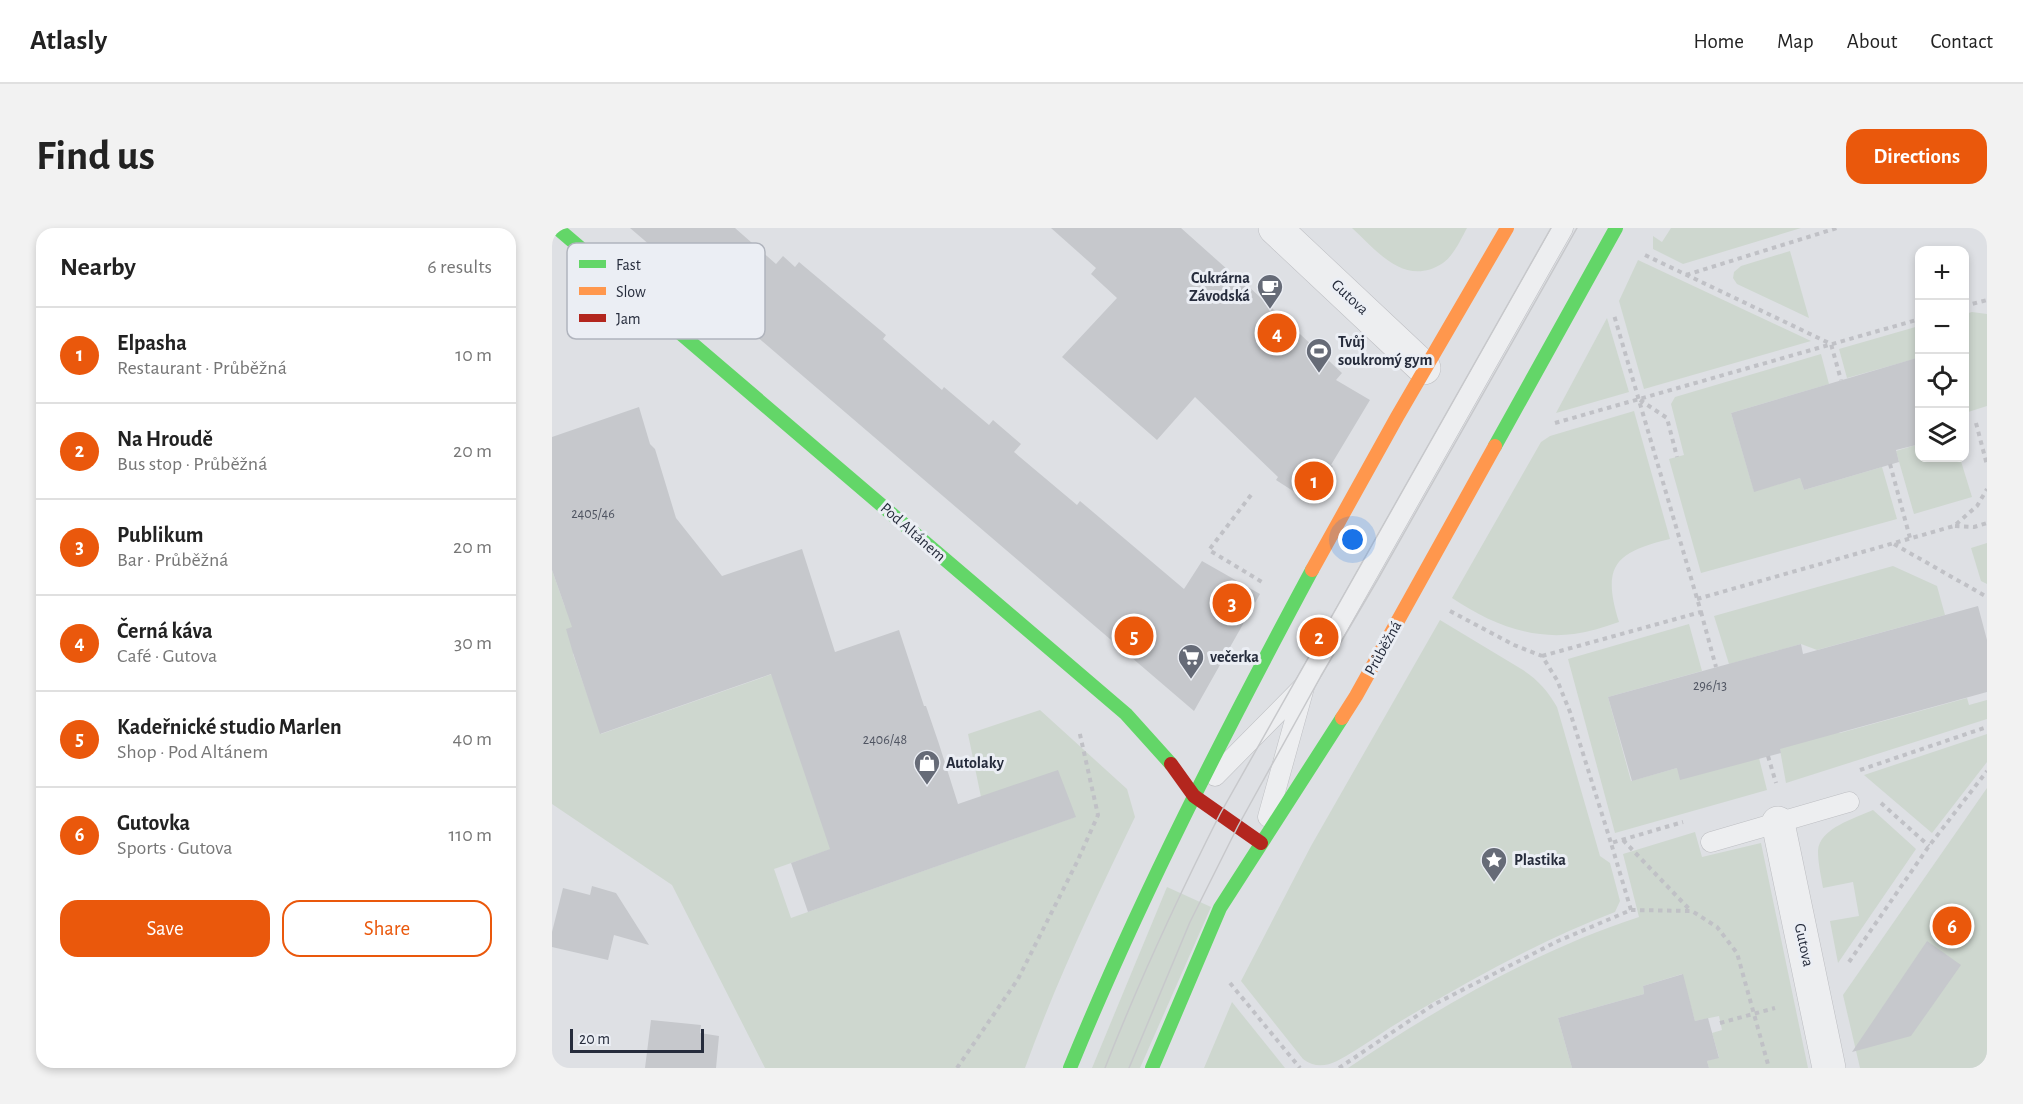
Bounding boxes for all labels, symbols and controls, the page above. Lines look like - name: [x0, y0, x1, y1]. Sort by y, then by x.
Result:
- text: Atlasly: [30, 27, 107, 55]
- text: Home: [1693, 31, 1744, 52]
- text: Map: [1777, 31, 1814, 52]
- text: About: [1847, 31, 1897, 52]
- text: Contact: [1930, 31, 1993, 52]
- button: Directions: [1846, 129, 1987, 184]
- text: Find us: [36, 135, 155, 177]
- legend: [567, 243, 765, 339]
- map controls: [1915, 246, 1969, 462]
- button: +: [1915, 246, 1969, 300]
- text: Nearby: [60, 254, 136, 280]
- text: 6 results: [427, 257, 492, 277]
- text: Fast: [616, 257, 641, 273]
- place label: Cukrárna Závodská: [1189, 270, 1250, 304]
- cafe icon: Cukrárna Závodská: [1255, 272, 1285, 310]
- street label: Gutova: [1329, 276, 1371, 318]
- text: Slow: [616, 284, 646, 300]
- button: −: [1915, 300, 1969, 354]
- pin: 4: [1258, 310, 1296, 356]
- text: Jam: [616, 311, 641, 327]
- text: Elpasha: [117, 332, 187, 354]
- place label: Tvůj soukromý gym: [1338, 334, 1432, 369]
- sports icon: Tvůj soukromý gym: [1304, 336, 1334, 374]
- text: 1: [76, 345, 83, 365]
- text: 10 m: [455, 345, 492, 365]
- button: locate: [1915, 354, 1969, 408]
- text: Restaurant · Průběžná: [117, 358, 287, 378]
- button: layers: [1915, 408, 1969, 462]
- text: Na Hroudě: [117, 428, 213, 450]
- text: 2: [75, 441, 84, 461]
- text: 20 m: [453, 441, 492, 461]
- text: Bus stop · Průběžná: [117, 454, 267, 474]
- pin: 1: [1294, 458, 1334, 504]
- street label: Pod Altánem: [877, 500, 949, 564]
- house number: 2405/46: [571, 507, 615, 521]
- text: Publikum: [117, 524, 204, 546]
- your location: [1338, 525, 1367, 554]
- text: 3: [75, 537, 84, 557]
- text: 20 m: [453, 537, 492, 557]
- text: Bar · Průběžná: [117, 550, 229, 570]
- pin: 3: [1212, 580, 1252, 626]
- pin: 5: [1114, 614, 1154, 658]
- pin: 2: [1300, 614, 1338, 660]
- street label: Průběžná: [1362, 618, 1404, 678]
- text: Černá káva: [117, 620, 213, 642]
- text: 4: [74, 633, 85, 653]
- text: 30 m: [454, 633, 492, 653]
- supermarket icon: večerka: [1176, 642, 1206, 680]
- text: Café · Gutova: [117, 646, 217, 666]
- place label: večerka: [1210, 649, 1259, 665]
- house number: 296/13: [1693, 679, 1727, 693]
- text: Kadeřnické studio Marlen: [117, 716, 342, 738]
- text: 5: [75, 729, 84, 749]
- text: 40 m: [453, 729, 492, 749]
- house number: 2406/48: [863, 733, 907, 747]
- text: Shop · Pod Altánem: [117, 742, 268, 762]
- shop icon: Autolaky: [912, 748, 942, 786]
- place label: Autolaky: [946, 755, 1005, 772]
- text: Gutovka: [117, 812, 190, 834]
- text: 6: [75, 825, 84, 845]
- text: 110 m: [448, 825, 492, 845]
- text: Sports · Gutova: [117, 838, 232, 858]
- place icon: Plastika: [1479, 845, 1509, 883]
- place label: Plastika: [1514, 852, 1566, 868]
- button: Save: [60, 900, 270, 957]
- button: Share: [282, 900, 492, 957]
- pin: 6: [1932, 904, 1972, 948]
- street label: Gutova: [1792, 922, 1816, 968]
- scale bar: [570, 1026, 704, 1054]
- text: 20 m: [579, 1031, 610, 1047]

